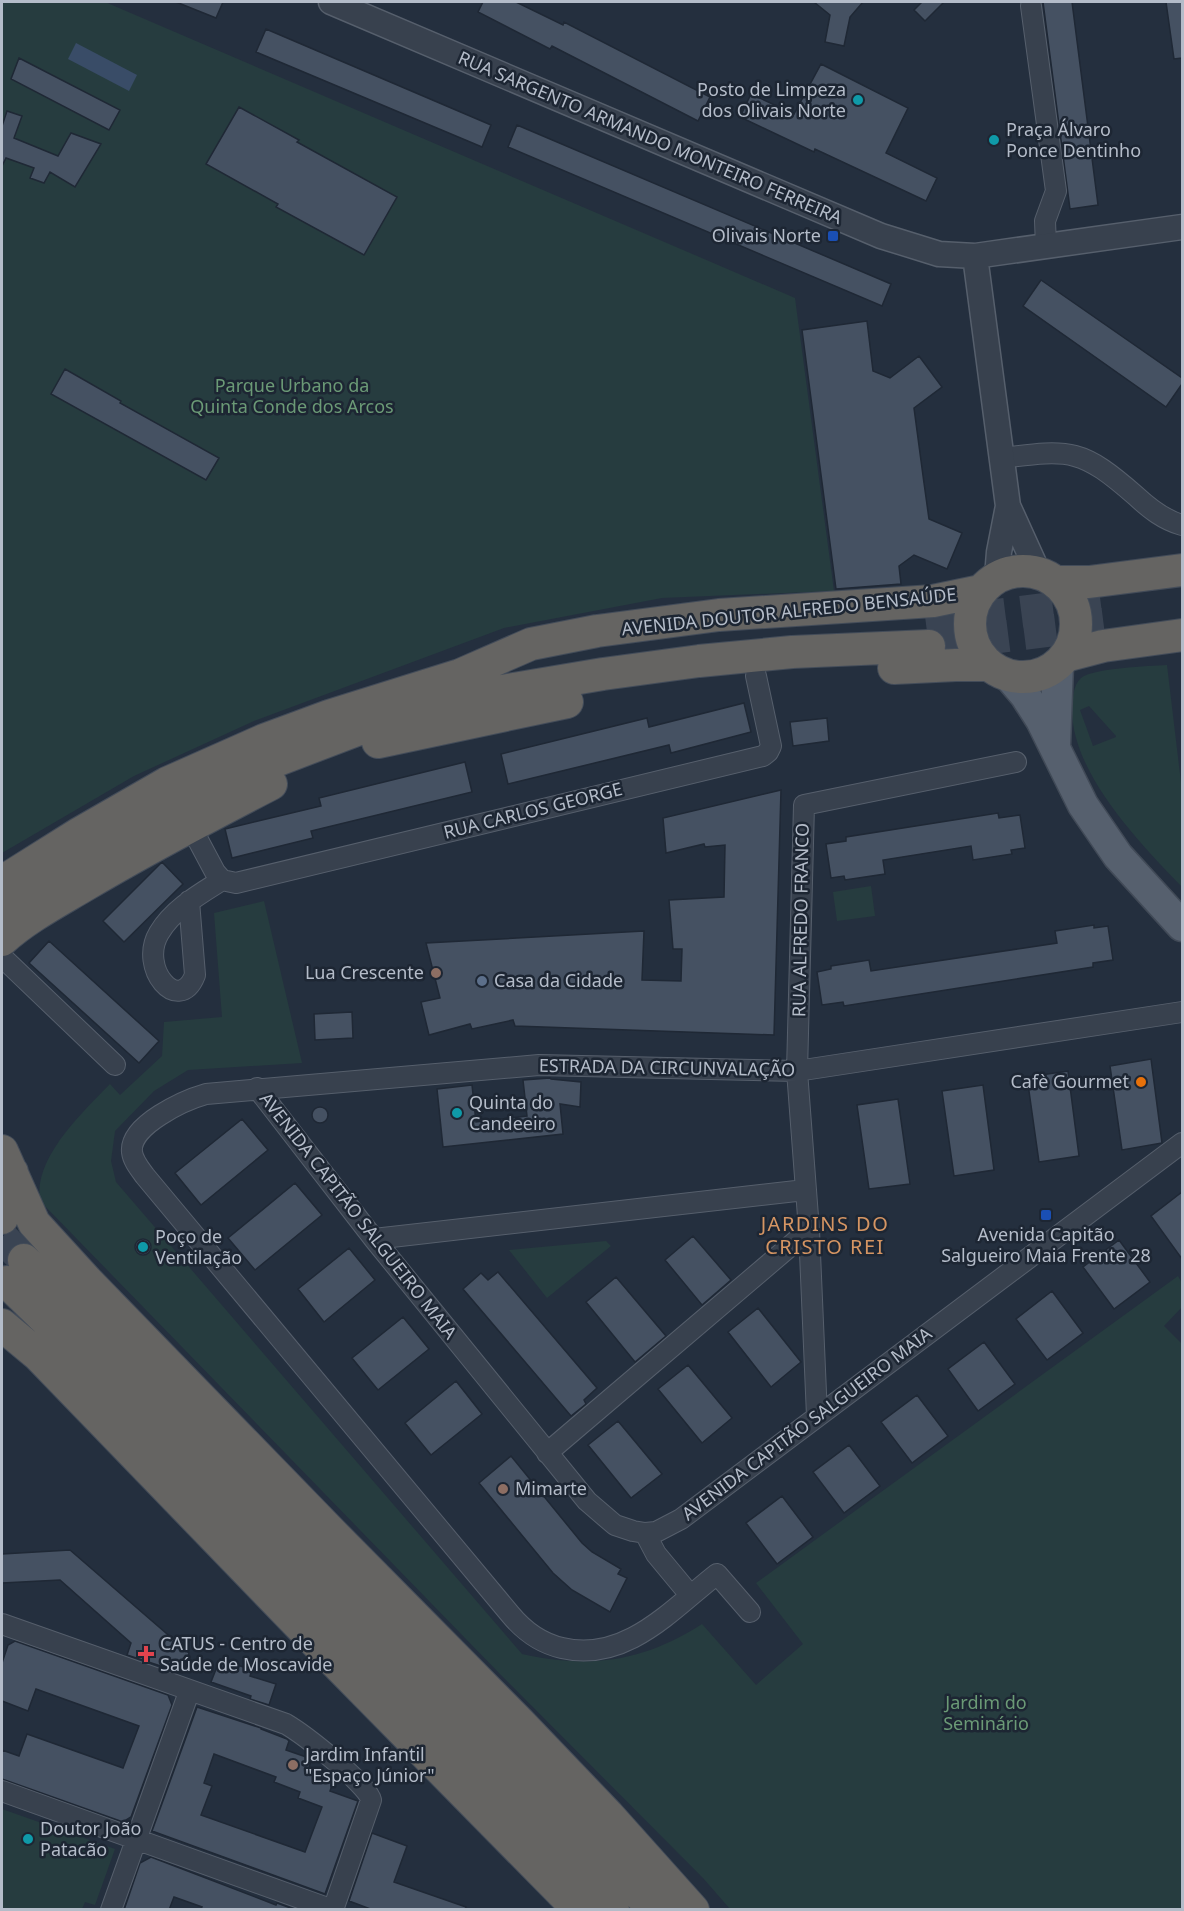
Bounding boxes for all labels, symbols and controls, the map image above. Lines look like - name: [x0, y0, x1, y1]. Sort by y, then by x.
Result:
- street label: RUA SARGENTO ARMANDO MONTEIRO FERREIRA: [455, 45, 846, 229]
- place label: Posto de Limpeza dos Olivais Norte: [697, 77, 846, 122]
- marker: Posto de Limpeza dos Olivais Norte: [851, 93, 865, 107]
- place label: Praça Álvaro Ponce Dentinho: [1006, 117, 1141, 162]
- marker: Praça Álvaro Ponce Dentinho: [987, 133, 1001, 147]
- place label: Olivais Norte: [712, 223, 821, 247]
- marker: Olivais Norte: [826, 229, 840, 243]
- park label: Parque Urbano da Quinta Conde dos Arcos: [190, 373, 394, 418]
- street label: AVENIDA DOUTOR ALFREDO BENSAÚDE: [620, 581, 958, 641]
- street label: RUA CARLOS GEORGE: [441, 776, 625, 844]
- street label: RUA ALFREDO FRANCO: [786, 823, 814, 1017]
- place label: Lua Crescente: [305, 960, 424, 984]
- marker: Lua Crescente: [429, 966, 443, 980]
- place label: Casa da Cidade: [494, 968, 623, 992]
- marker: Casa da Cidade: [475, 974, 489, 988]
- street label: ESTRADA DA CIRCUNVALAÇÃO: [539, 1053, 795, 1081]
- place label: Cafè Gourmet: [1010, 1069, 1130, 1093]
- marker: Cafè Gourmet: [1134, 1075, 1148, 1089]
- street label: AVENIDA CAPITÃO SALGUEIRO MAIA: [255, 1087, 463, 1344]
- place label: Quinta do Candeeiro: [469, 1090, 556, 1135]
- marker: Quinta do Candeeiro: [450, 1106, 464, 1120]
- marker: Avenida Capitão Salgueiro Maia Frente 28: [1039, 1208, 1053, 1222]
- district label: JARDINS DO CRISTO REI: [759, 1210, 889, 1260]
- place label: Avenida Capitão Salgueiro Maia Frente 28: [941, 1222, 1151, 1267]
- place label: Poço de Ventilação: [155, 1224, 242, 1269]
- marker: Poço de Ventilação: [136, 1240, 150, 1254]
- street label: AVENIDA CAPITÃO SALGUEIRO MAIA: [677, 1321, 937, 1525]
- place label: Mimarte: [515, 1476, 587, 1500]
- marker: Mimarte: [496, 1482, 510, 1496]
- place label: CATUS - Centro de Saúde de Moscavide: [160, 1631, 333, 1676]
- marker: CATUS - Centro de Saúde de Moscavide: [137, 1645, 155, 1663]
- park label: Jardim do Seminário: [943, 1690, 1029, 1735]
- place label: Jardim Infantil "Espaço Júnior": [303, 1742, 435, 1787]
- marker: Jardim Infantil "Espaço Júnior": [286, 1758, 300, 1772]
- place label: Doutor João Patacão: [40, 1816, 141, 1861]
- marker: Doutor João Patacão: [21, 1832, 35, 1846]

